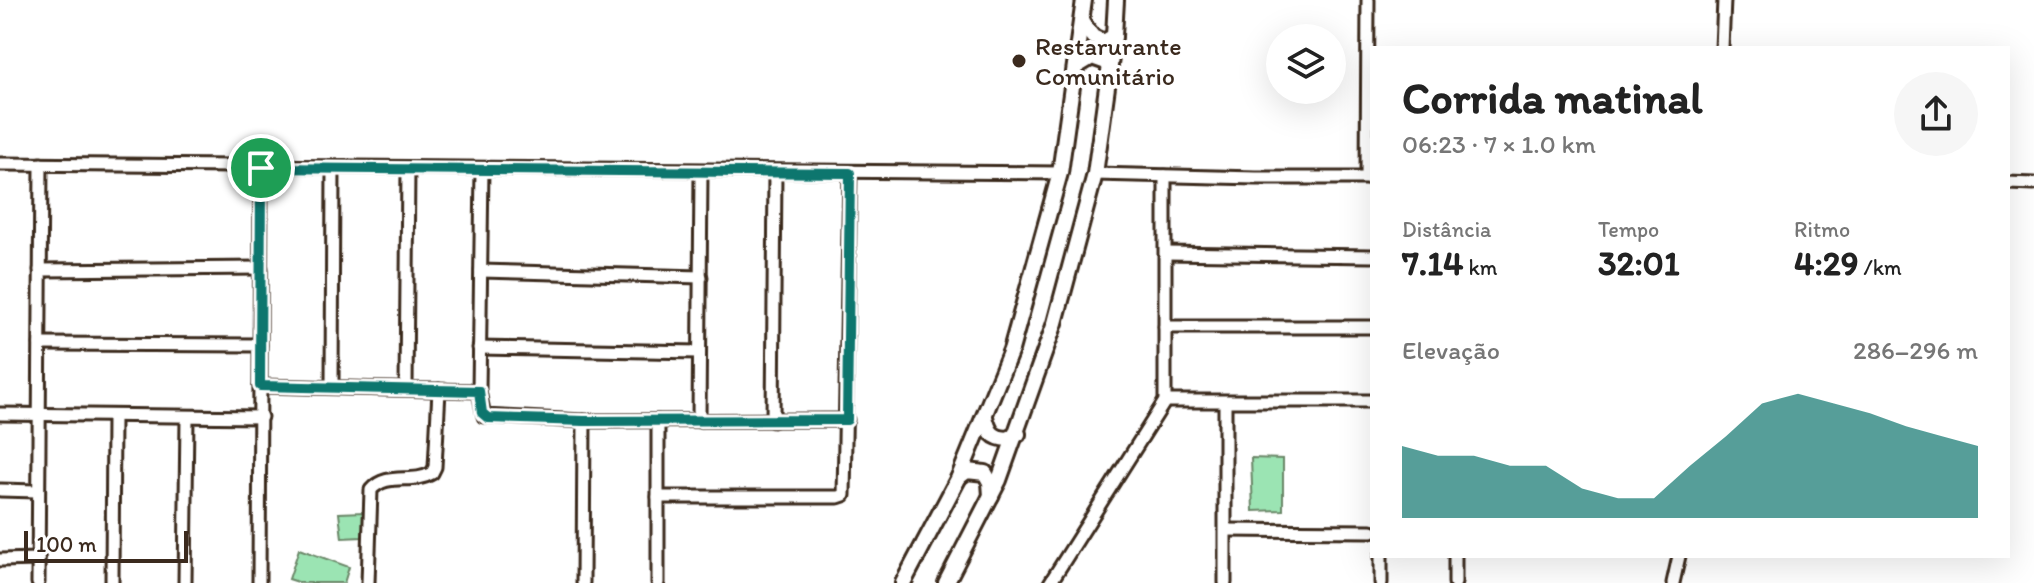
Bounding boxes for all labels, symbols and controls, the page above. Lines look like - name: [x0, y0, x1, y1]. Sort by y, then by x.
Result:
- map controls: [1266, 24, 1346, 104]
- button: layers: [1266, 24, 1346, 104]
- place label: Restarurante Comunitário: [1035, 30, 1182, 92]
- marker: Restarurante Comunitário: [1010, 52, 1028, 70]
- text: Corrida matinal: [1402, 71, 1703, 124]
- button: share: [1894, 72, 1978, 156]
- text: 06:23 · 7 × 1.0 km: [1402, 128, 1596, 160]
- pin: [227, 134, 295, 202]
- icon: arrive: [239, 146, 283, 190]
- text: Distância: [1402, 216, 1492, 243]
- text: Tempo: [1598, 216, 1659, 243]
- text: Ritmo: [1794, 216, 1850, 243]
- text: 7.14: [1402, 243, 1463, 284]
- text: 32:01: [1598, 243, 1679, 284]
- text: 4:29: [1794, 243, 1858, 284]
- text: km: [1463, 254, 1498, 281]
- text: /km: [1858, 254, 1902, 281]
- text: Elevação: [1402, 334, 1500, 366]
- text: 286–296 m: [1853, 334, 1978, 366]
- scale bar: [24, 527, 188, 563]
- text: 100 m: [36, 531, 97, 558]

